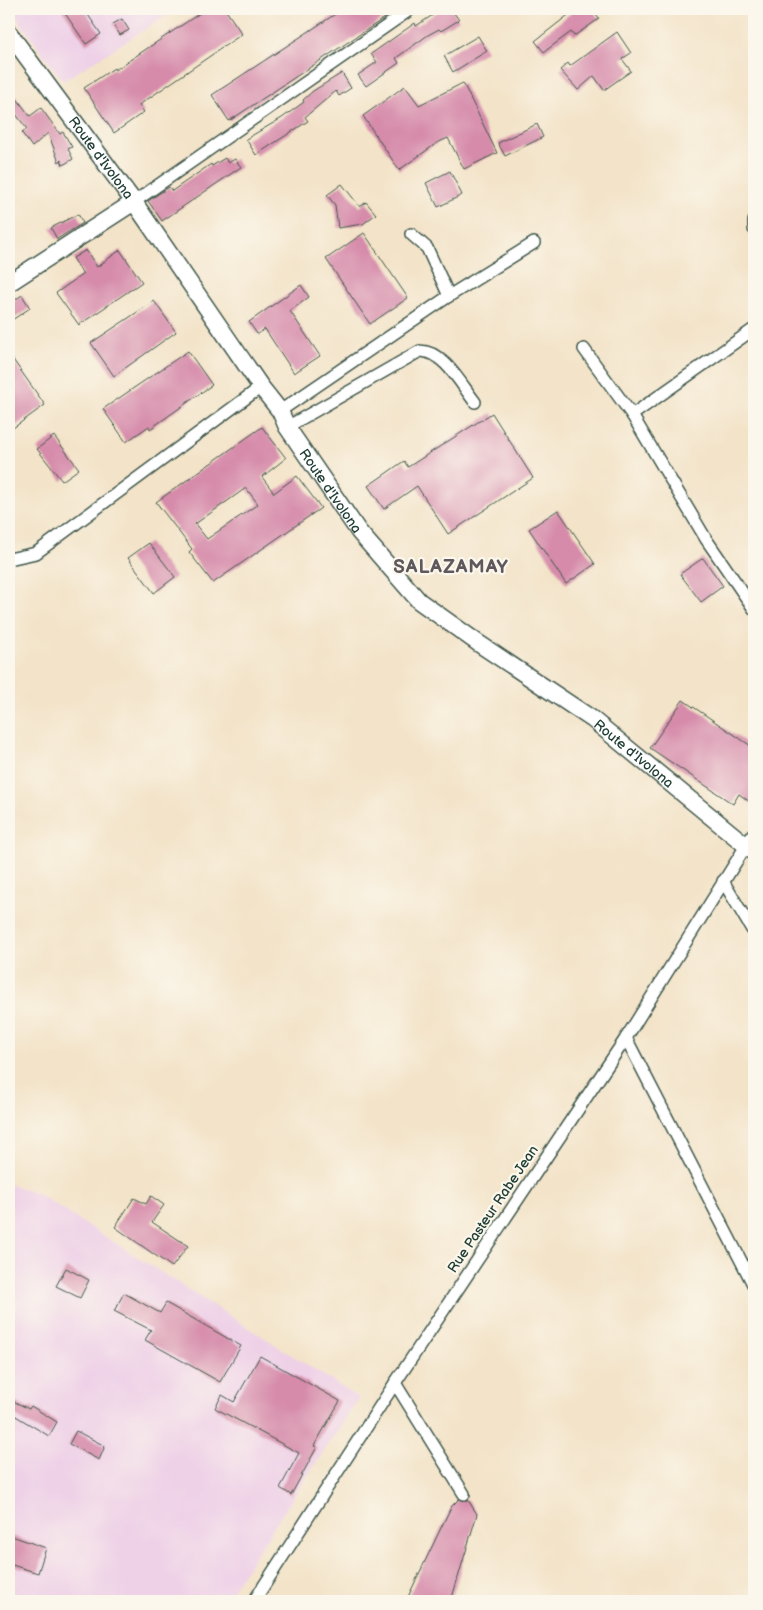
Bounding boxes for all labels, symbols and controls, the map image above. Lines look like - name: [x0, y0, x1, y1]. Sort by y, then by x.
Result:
- street label: Route d'Ivolona: [65, 113, 137, 202]
- street label: Route d'Ivolona: [296, 445, 366, 536]
- district label: SALAZAMAY: [393, 556, 509, 579]
- street label: Route d'Ivolona: [590, 716, 677, 791]
- street label: Rue Pasteur Rabe Jean: [444, 1142, 542, 1276]

